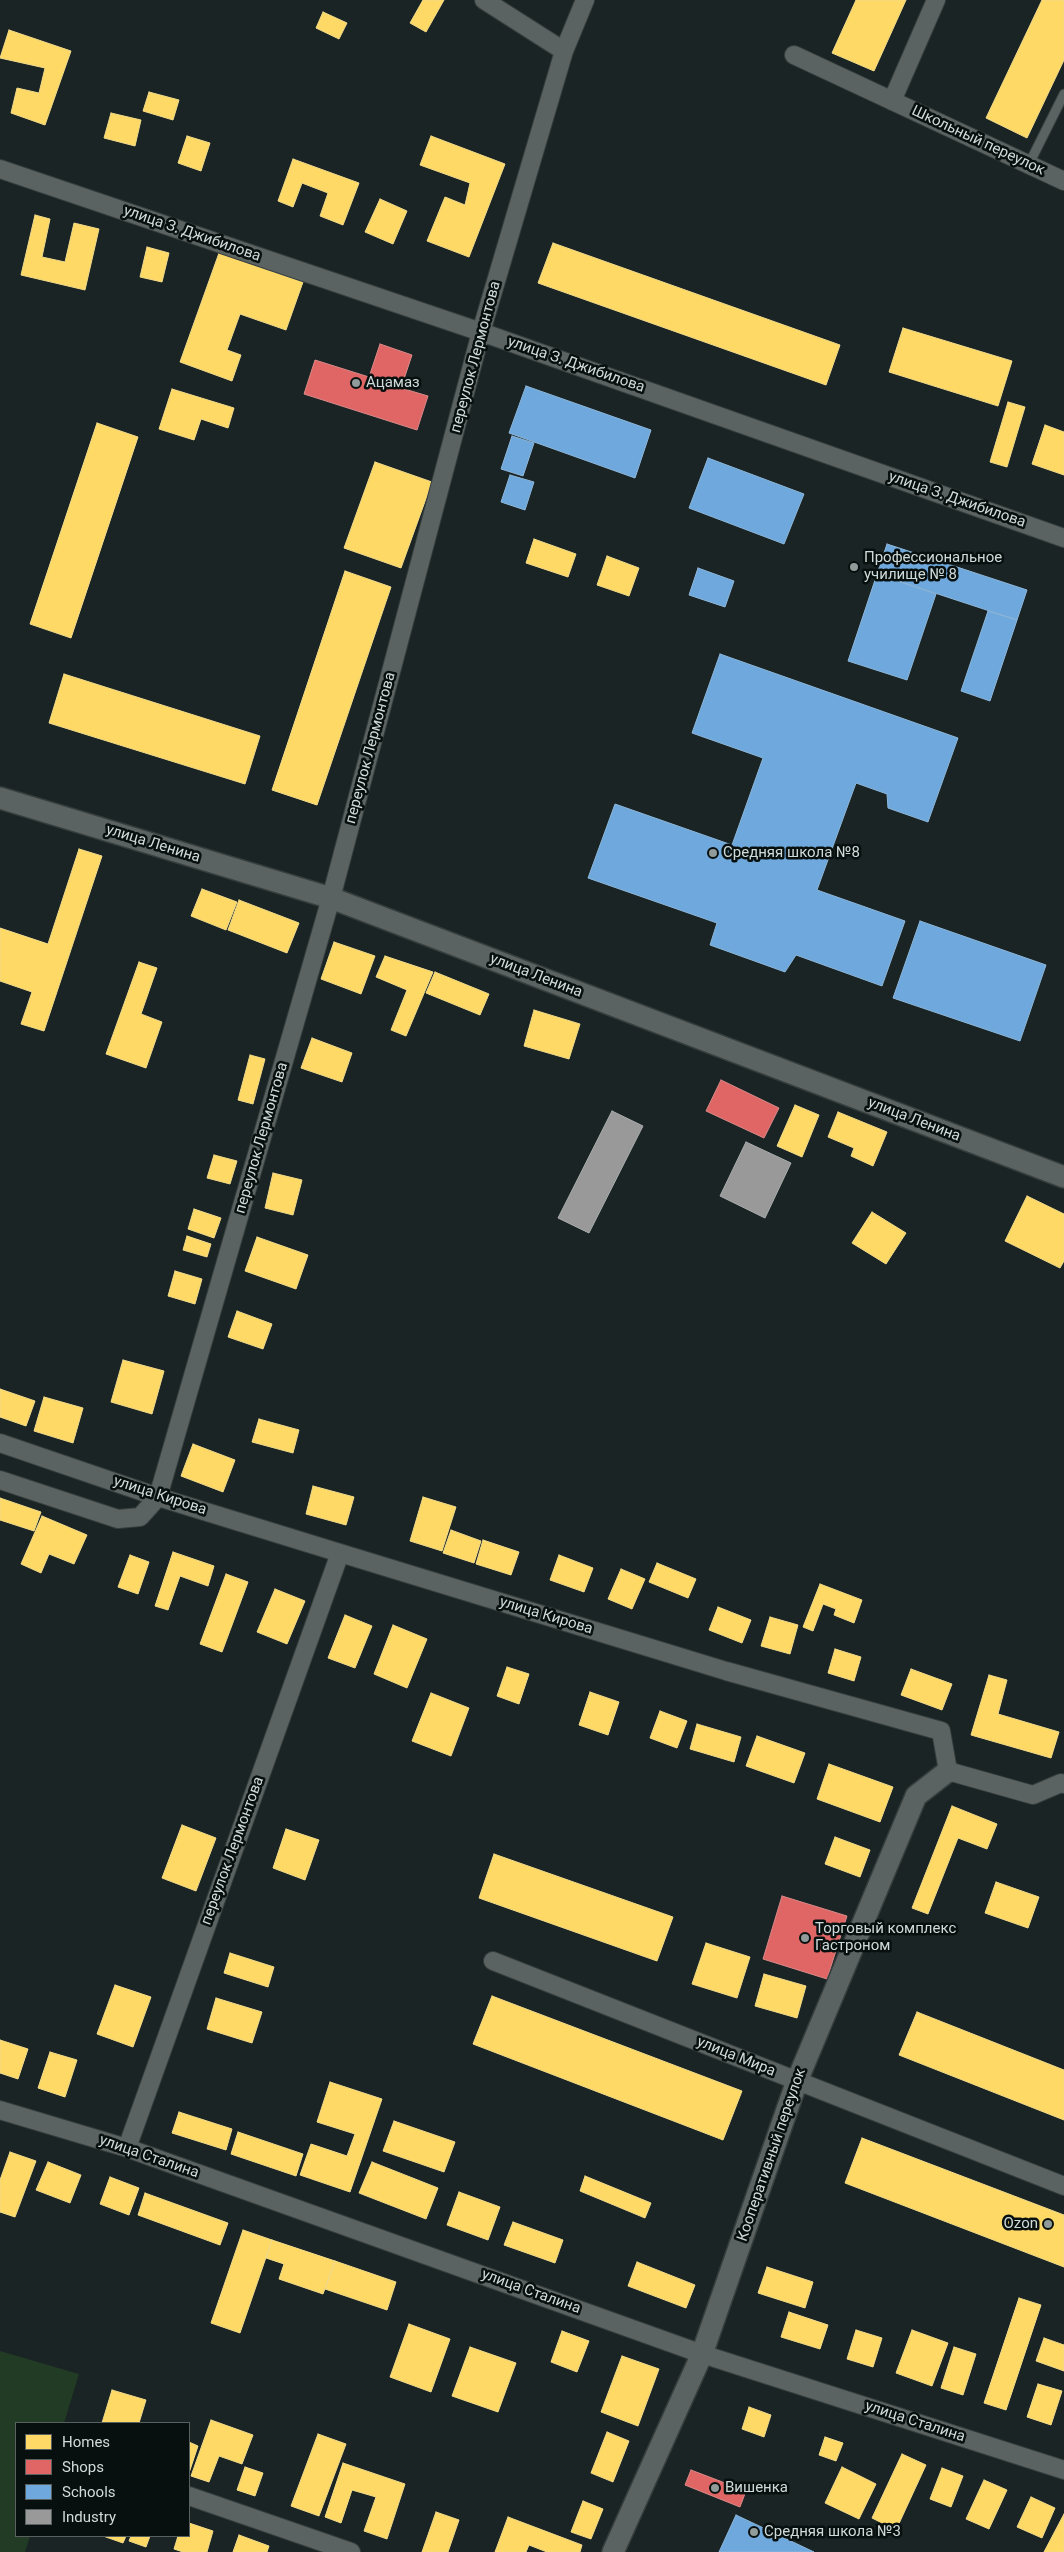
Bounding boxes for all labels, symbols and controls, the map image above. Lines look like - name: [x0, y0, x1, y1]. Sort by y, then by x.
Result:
- street label: Школьный переулок: [908, 102, 1048, 180]
- street label: улица З. Джибилова: [121, 202, 263, 266]
- street label: переулок Лермонтова: [447, 279, 505, 435]
- street label: улица З. Джибилова: [505, 333, 647, 397]
- place label: Ацамаз: [366, 374, 420, 392]
- marker: Ацамаз: [350, 377, 362, 389]
- street label: улица З. Джибилова: [886, 468, 1028, 532]
- place label: Профессиональное училище № 8: [864, 549, 1002, 584]
- marker: Профессиональное училище № 8: [848, 561, 860, 573]
- street label: переулок Лермонтова: [342, 670, 400, 826]
- street label: улица Ленина: [104, 821, 202, 867]
- place label: Средняя школа №8: [723, 844, 860, 862]
- marker: Средняя школа №8: [707, 847, 719, 859]
- street label: улица Ленина: [487, 950, 585, 1002]
- street label: переулок Лермонтова: [232, 1060, 292, 1216]
- street label: улица Ленина: [865, 1094, 963, 1146]
- street label: улица Кирова: [111, 1472, 209, 1520]
- street label: улица Кирова: [497, 1593, 595, 1639]
- street label: переулок Лермонтова: [198, 1774, 268, 1928]
- place label: Торговый комплекс Гастроном: [815, 1920, 956, 1955]
- marker: Торговый комплекс Гастроном: [799, 1932, 811, 1944]
- street label: улица Мира: [694, 2033, 778, 2081]
- street label: Кооперативный переулок: [734, 2066, 810, 2244]
- street label: улица Сталина: [97, 2132, 201, 2182]
- place label: Ozon: [1004, 2215, 1038, 2233]
- marker: Ozon: [1042, 2218, 1054, 2230]
- street label: улица Сталина: [479, 2266, 583, 2318]
- street label: улица Сталина: [863, 2397, 967, 2447]
- legend: [15, 2422, 190, 2537]
- text: Homes: [62, 2433, 110, 2451]
- text: Shops: [62, 2458, 104, 2476]
- place label: Вишенка: [725, 2479, 788, 2497]
- marker: Вишенка: [709, 2482, 721, 2494]
- text: Schools: [62, 2483, 116, 2501]
- text: Industry: [62, 2508, 116, 2526]
- place label: Средняя школа №3: [764, 2523, 901, 2541]
- marker: Средняя школа №3: [748, 2526, 760, 2538]

